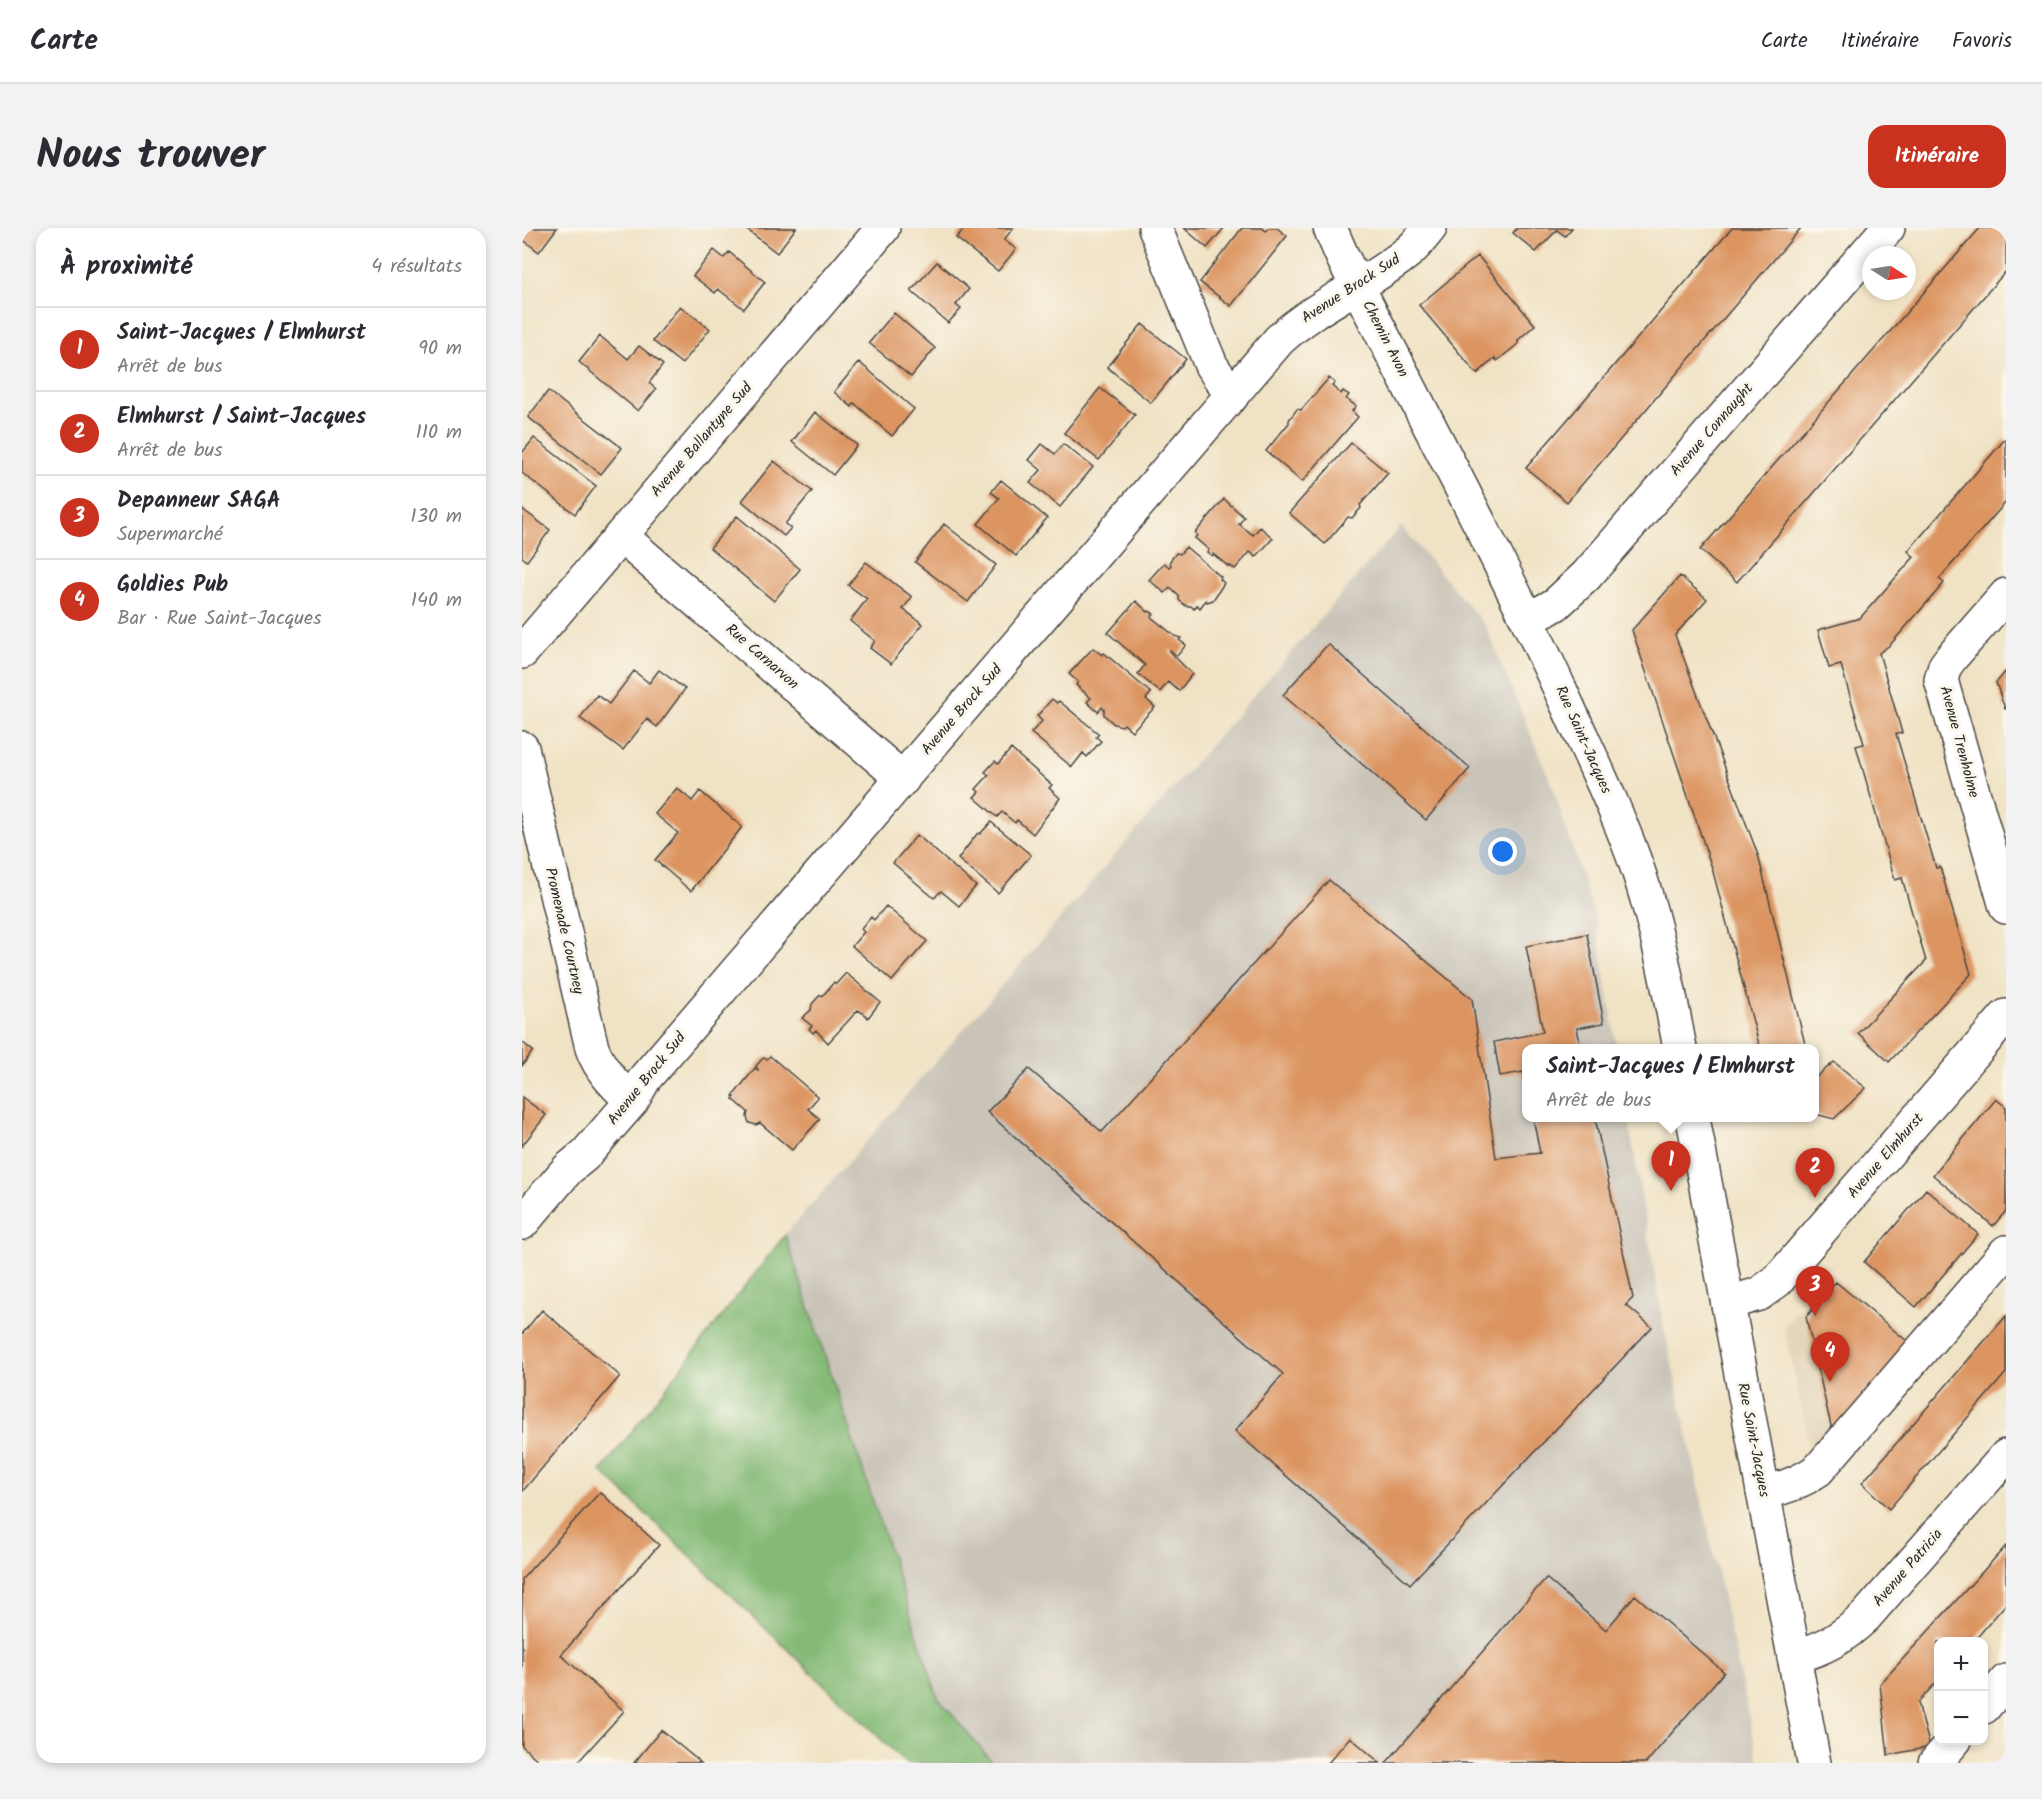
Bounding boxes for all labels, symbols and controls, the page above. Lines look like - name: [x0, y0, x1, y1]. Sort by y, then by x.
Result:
- text: Carte: [30, 19, 98, 64]
- text: Carte: [1761, 25, 1808, 58]
- text: Itinéraire: [1841, 25, 1919, 58]
- text: Favoris: [1952, 25, 2012, 58]
- text: Nous trouver: [36, 123, 265, 190]
- button: Itinéraire: [1868, 125, 2006, 188]
- text: À proximité: [60, 246, 192, 288]
- north arrow: [1862, 246, 1916, 300]
- street label: Avenue Brock Sud: [1297, 248, 1406, 330]
- text: 4 résultats: [371, 251, 462, 283]
- street label: Chemin Avon: [1355, 296, 1415, 382]
- text: Saint-Jacques / Elmhurst: [117, 316, 366, 351]
- text: 1: [76, 333, 83, 365]
- text: 90 m: [418, 333, 462, 365]
- text: Arrêt de bus: [117, 351, 223, 383]
- street label: Avenue Ballantyne Sud: [645, 377, 759, 503]
- street label: Avenue Connaught: [1665, 378, 1760, 482]
- text: Elmhurst / Saint-Jacques: [117, 400, 366, 435]
- text: 2: [74, 417, 85, 449]
- text: 110 m: [416, 417, 462, 449]
- text: Arrêt de bus: [117, 435, 223, 467]
- text: Depanneur SAGA: [117, 484, 281, 519]
- text: 3: [74, 501, 85, 533]
- text: 130 m: [410, 501, 462, 533]
- text: Supermarché: [117, 519, 223, 551]
- text: Goldies Pub: [117, 568, 228, 603]
- text: 4: [74, 585, 85, 617]
- text: 140 m: [411, 585, 462, 617]
- text: Bar · Rue Saint-Jacques: [117, 603, 321, 635]
- street label: Rue Carnarvon: [720, 618, 804, 696]
- street label: Avenue Brock Sud: [916, 659, 1009, 761]
- street label: Rue Saint-Jacques: [1548, 682, 1618, 799]
- street label: Avenue Trenholme: [1933, 683, 1986, 801]
- your location: [1488, 837, 1517, 866]
- street label: Promenade Courtney: [538, 865, 590, 998]
- street label: Avenue Brock Sud: [602, 1027, 692, 1131]
- popup: [1522, 1044, 1819, 1122]
- text: Saint-Jacques / Elmhurst: [1546, 1050, 1795, 1085]
- text: Arrêt de bus: [1546, 1085, 1652, 1117]
- street label: Avenue Elmhurst: [1842, 1108, 1930, 1204]
- pin: 1: [1652, 1142, 1690, 1191]
- pin: 2: [1796, 1148, 1834, 1198]
- pin: 3: [1796, 1266, 1834, 1316]
- pin: 4: [1810, 1332, 1850, 1382]
- street label: Rue Saint-Jacques: [1730, 1381, 1776, 1500]
- street label: Avenue Patricia: [1867, 1524, 1949, 1612]
- map controls: [1934, 1637, 1988, 1745]
- button: +: [1934, 1637, 1988, 1691]
- button: −: [1934, 1691, 1988, 1745]

